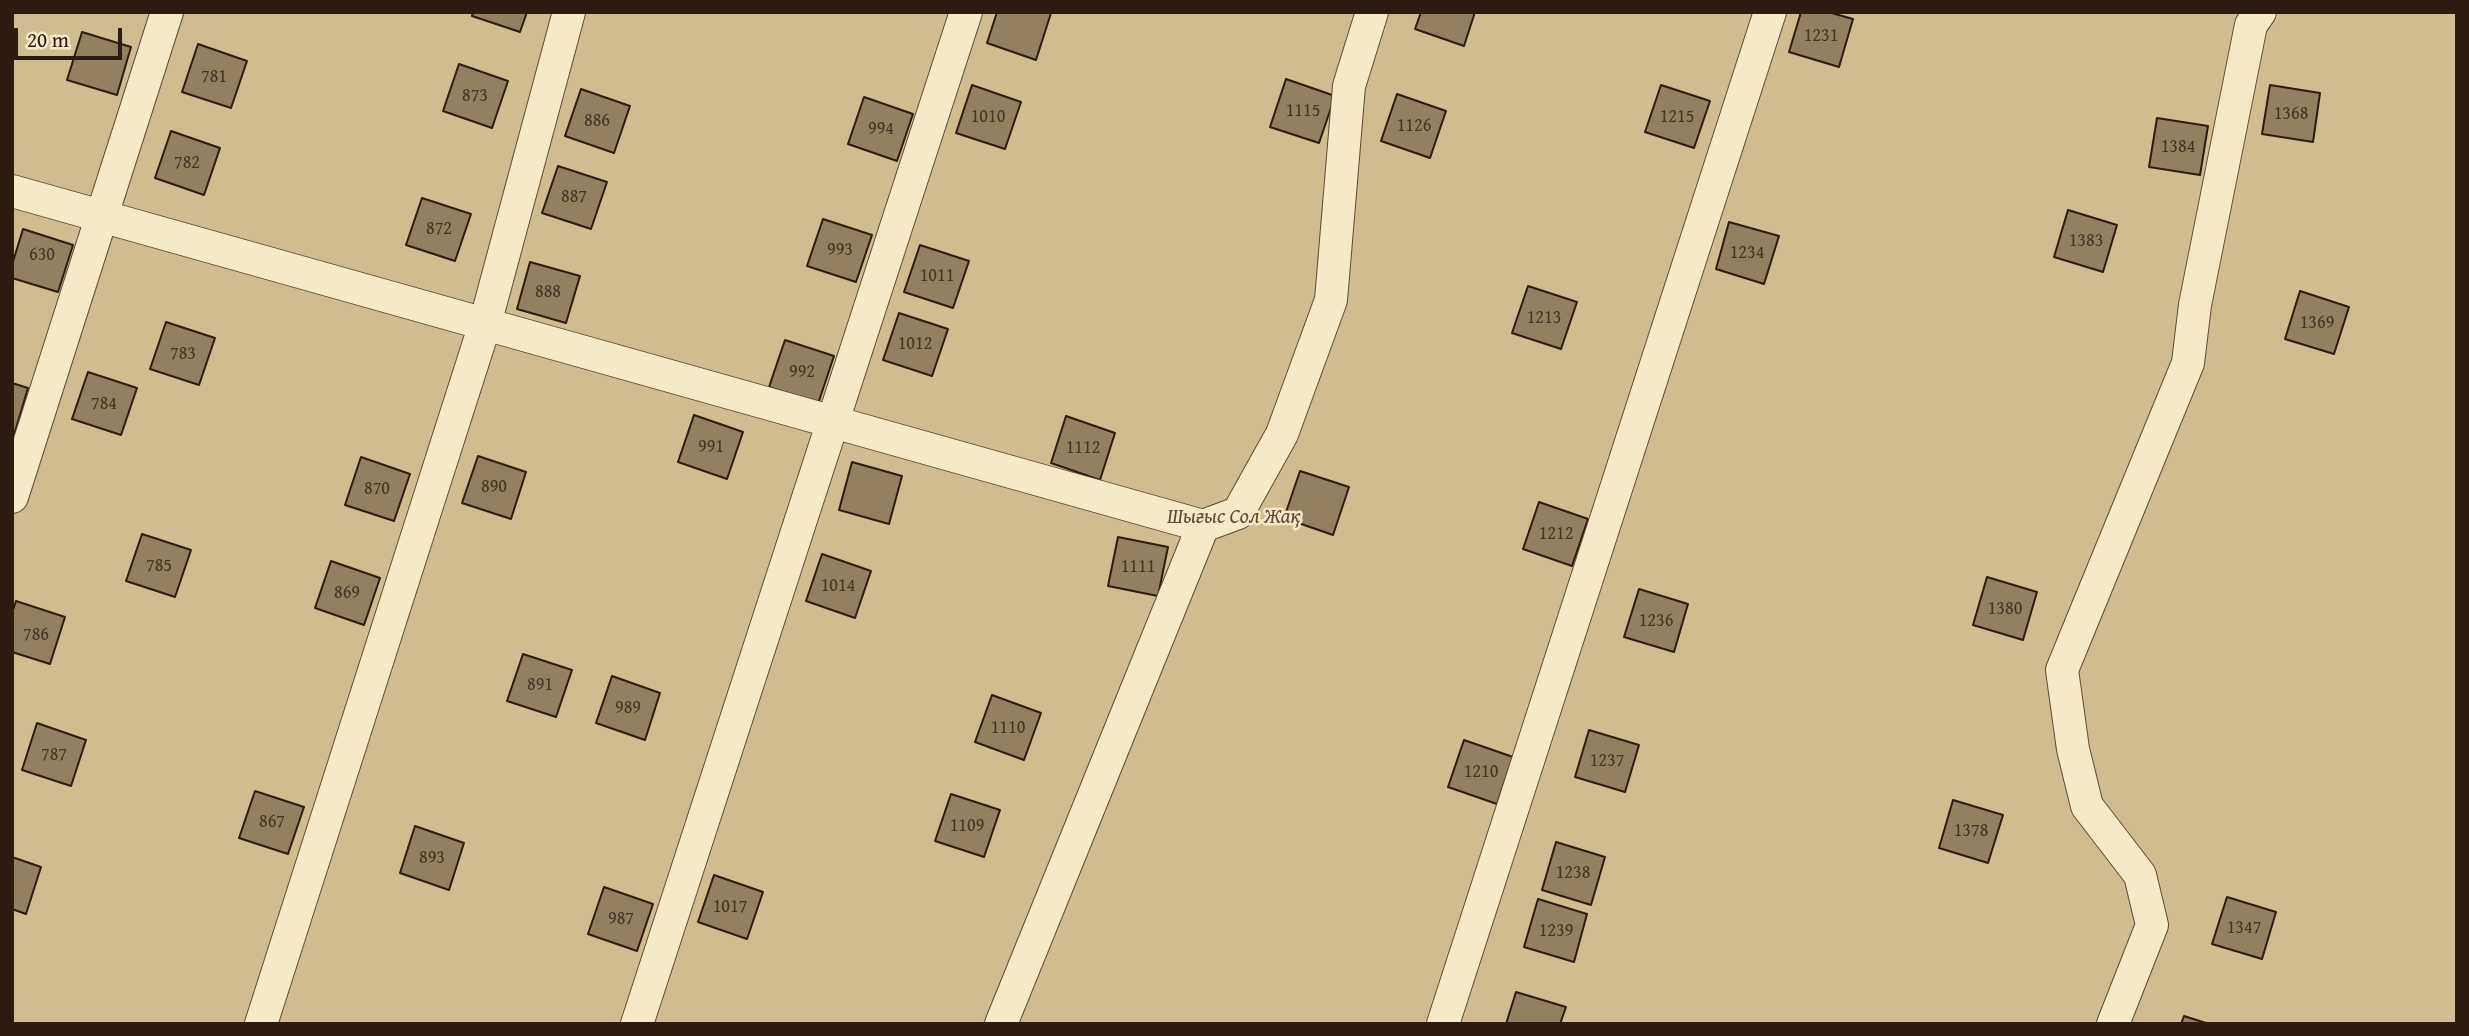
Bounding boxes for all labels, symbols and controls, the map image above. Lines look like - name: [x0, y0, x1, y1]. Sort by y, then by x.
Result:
- scale bar: [18, 14, 126, 58]
- text: 20 m: [27, 24, 69, 55]
- house number: 1231: [1804, 25, 1838, 47]
- house number: 781: [201, 66, 227, 88]
- house number: 873: [462, 85, 488, 107]
- house number: 1115: [1286, 100, 1320, 122]
- house number: 1368: [2274, 103, 2308, 125]
- house number: 1010: [971, 106, 1005, 128]
- house number: 1215: [1660, 106, 1694, 128]
- house number: 886: [584, 110, 610, 132]
- house number: 1126: [1397, 115, 1431, 137]
- house number: 994: [868, 118, 894, 140]
- house number: 1384: [2161, 136, 2195, 158]
- house number: 782: [174, 152, 200, 174]
- house number: 887: [561, 186, 587, 208]
- house number: 872: [426, 218, 452, 240]
- house number: 1383: [2069, 230, 2103, 252]
- house number: 993: [827, 239, 853, 261]
- house number: 1234: [1730, 242, 1764, 264]
- house number: 630: [29, 244, 55, 266]
- house number: 1011: [920, 265, 954, 287]
- house number: 888: [535, 281, 561, 303]
- house number: 1213: [1527, 307, 1561, 329]
- house number: 1369: [2300, 312, 2334, 334]
- house number: 1012: [898, 333, 932, 355]
- house number: 783: [170, 343, 196, 365]
- house number: 992: [789, 361, 815, 383]
- house number: 784: [91, 393, 117, 415]
- house number: 991: [698, 436, 724, 458]
- house number: 1112: [1066, 437, 1100, 459]
- house number: 890: [481, 476, 507, 498]
- house number: 870: [364, 478, 390, 500]
- park label: Шығыс Сол Жақ: [1167, 505, 1301, 531]
- house number: 1212: [1539, 523, 1573, 545]
- house number: 785: [146, 555, 172, 577]
- house number: 1111: [1121, 556, 1155, 578]
- house number: 1014: [821, 575, 855, 597]
- house number: 869: [334, 582, 360, 604]
- house number: 1380: [1988, 598, 2022, 620]
- house number: 1236: [1639, 610, 1673, 632]
- house number: 786: [23, 624, 49, 646]
- house number: 891: [527, 674, 553, 696]
- house number: 989: [615, 697, 641, 719]
- house number: 1110: [991, 717, 1025, 739]
- house number: 787: [41, 744, 67, 766]
- house number: 1237: [1590, 750, 1624, 772]
- house number: 1210: [1464, 761, 1498, 783]
- house number: 867: [259, 811, 285, 833]
- house number: 1109: [950, 815, 984, 837]
- house number: 1378: [1954, 820, 1988, 842]
- house number: 893: [419, 847, 445, 869]
- house number: 1238: [1556, 862, 1590, 884]
- house number: 1017: [713, 896, 747, 918]
- house number: 987: [608, 908, 634, 930]
- house number: 1347: [2227, 917, 2261, 939]
- house number: 1239: [1539, 920, 1573, 942]

